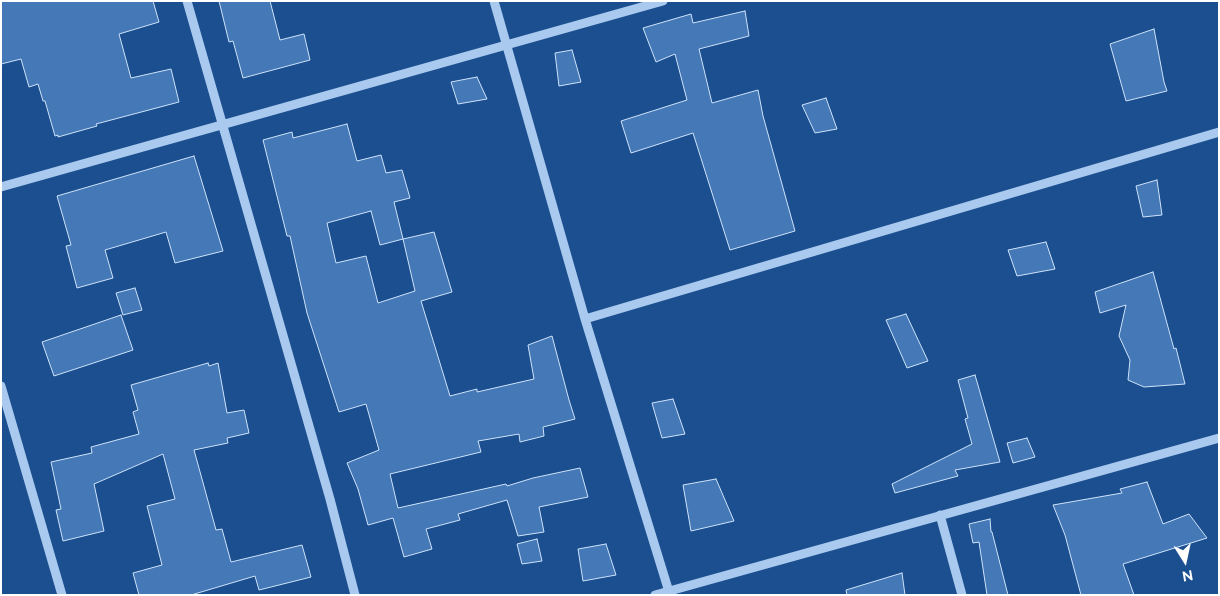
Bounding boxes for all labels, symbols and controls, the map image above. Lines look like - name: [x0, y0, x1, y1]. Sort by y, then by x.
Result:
- north arrow: [1160, 536, 1210, 586]
- text: N: [1181, 567, 1194, 585]

